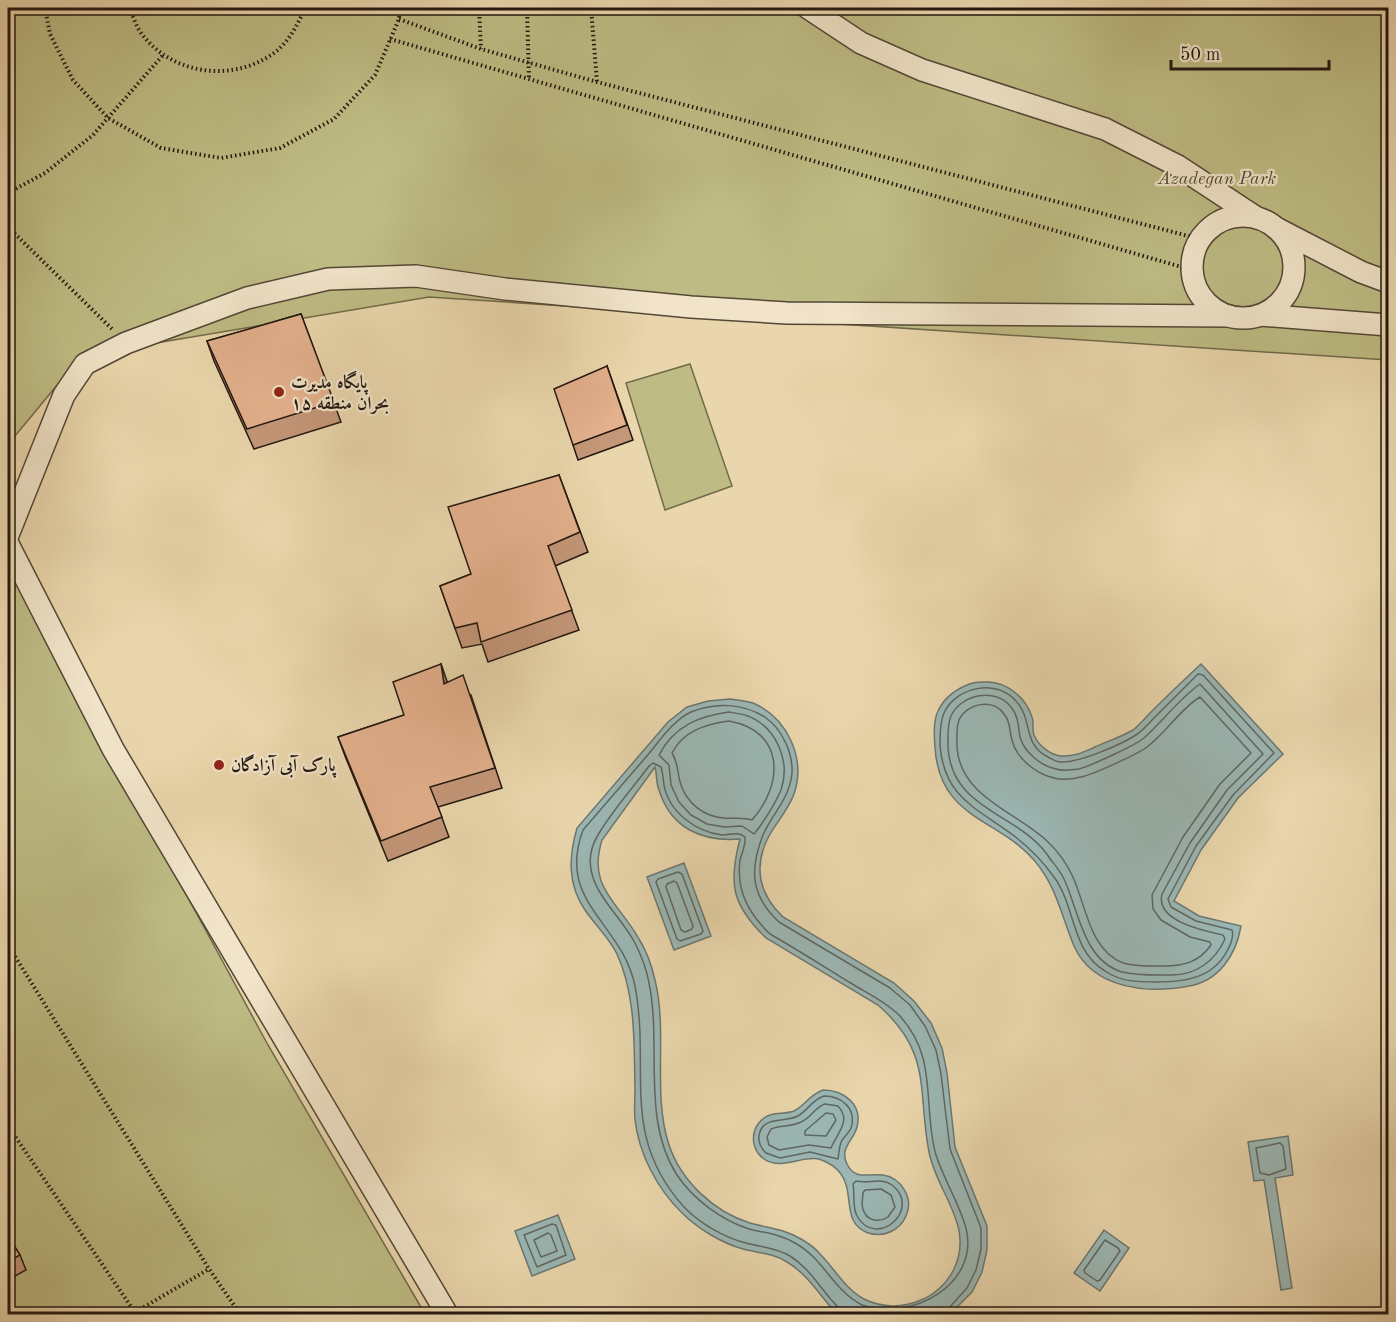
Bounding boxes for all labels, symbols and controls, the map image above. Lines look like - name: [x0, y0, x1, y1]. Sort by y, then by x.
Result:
- scale bar: [1171, 33, 1328, 71]
- text: 50 m: [1180, 46, 1220, 64]
- park label: Azadegan Park: [1157, 170, 1276, 188]
- place label: پایگاه مدیرت بحران منطقه ۱۵: [291, 370, 389, 415]
- marker: پایگاه مدیرت بحران منطقه ۱۵: [272, 385, 286, 399]
- place label: پارک آبی آزادگان: [231, 754, 337, 778]
- marker: پارک آبی آزادگان: [212, 758, 226, 772]

